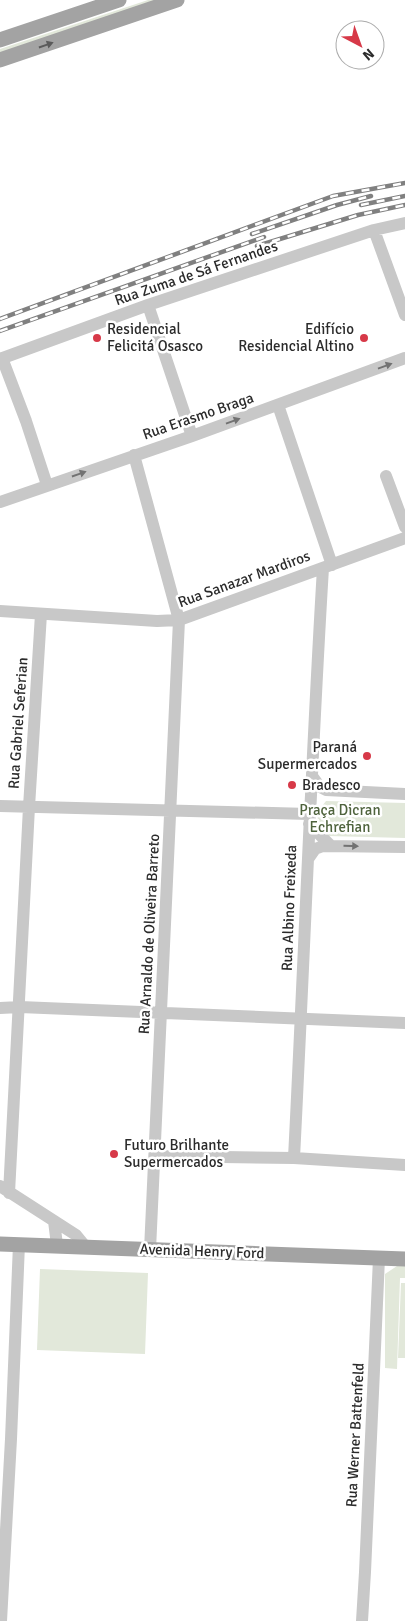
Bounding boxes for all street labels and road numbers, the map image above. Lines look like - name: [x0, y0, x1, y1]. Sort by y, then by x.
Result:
- street label: Rua Zuma de Sá Fernandes: [112, 236, 280, 309]
- street label: Rua Erasmo Braga: [140, 389, 256, 443]
- street label: Rua Sanazar Mardiros: [175, 547, 313, 611]
- street label: Rua Gabriel Seferian: [4, 657, 32, 789]
- street label: Rua Arnaldo de Oliveira Barreto: [135, 833, 163, 1035]
- street label: Rua Albino Freixeda: [278, 845, 300, 971]
- street label: Avenida Henry Ford: [139, 1240, 265, 1262]
- street label: Rua Werner Battenfeld: [342, 1362, 368, 1508]

